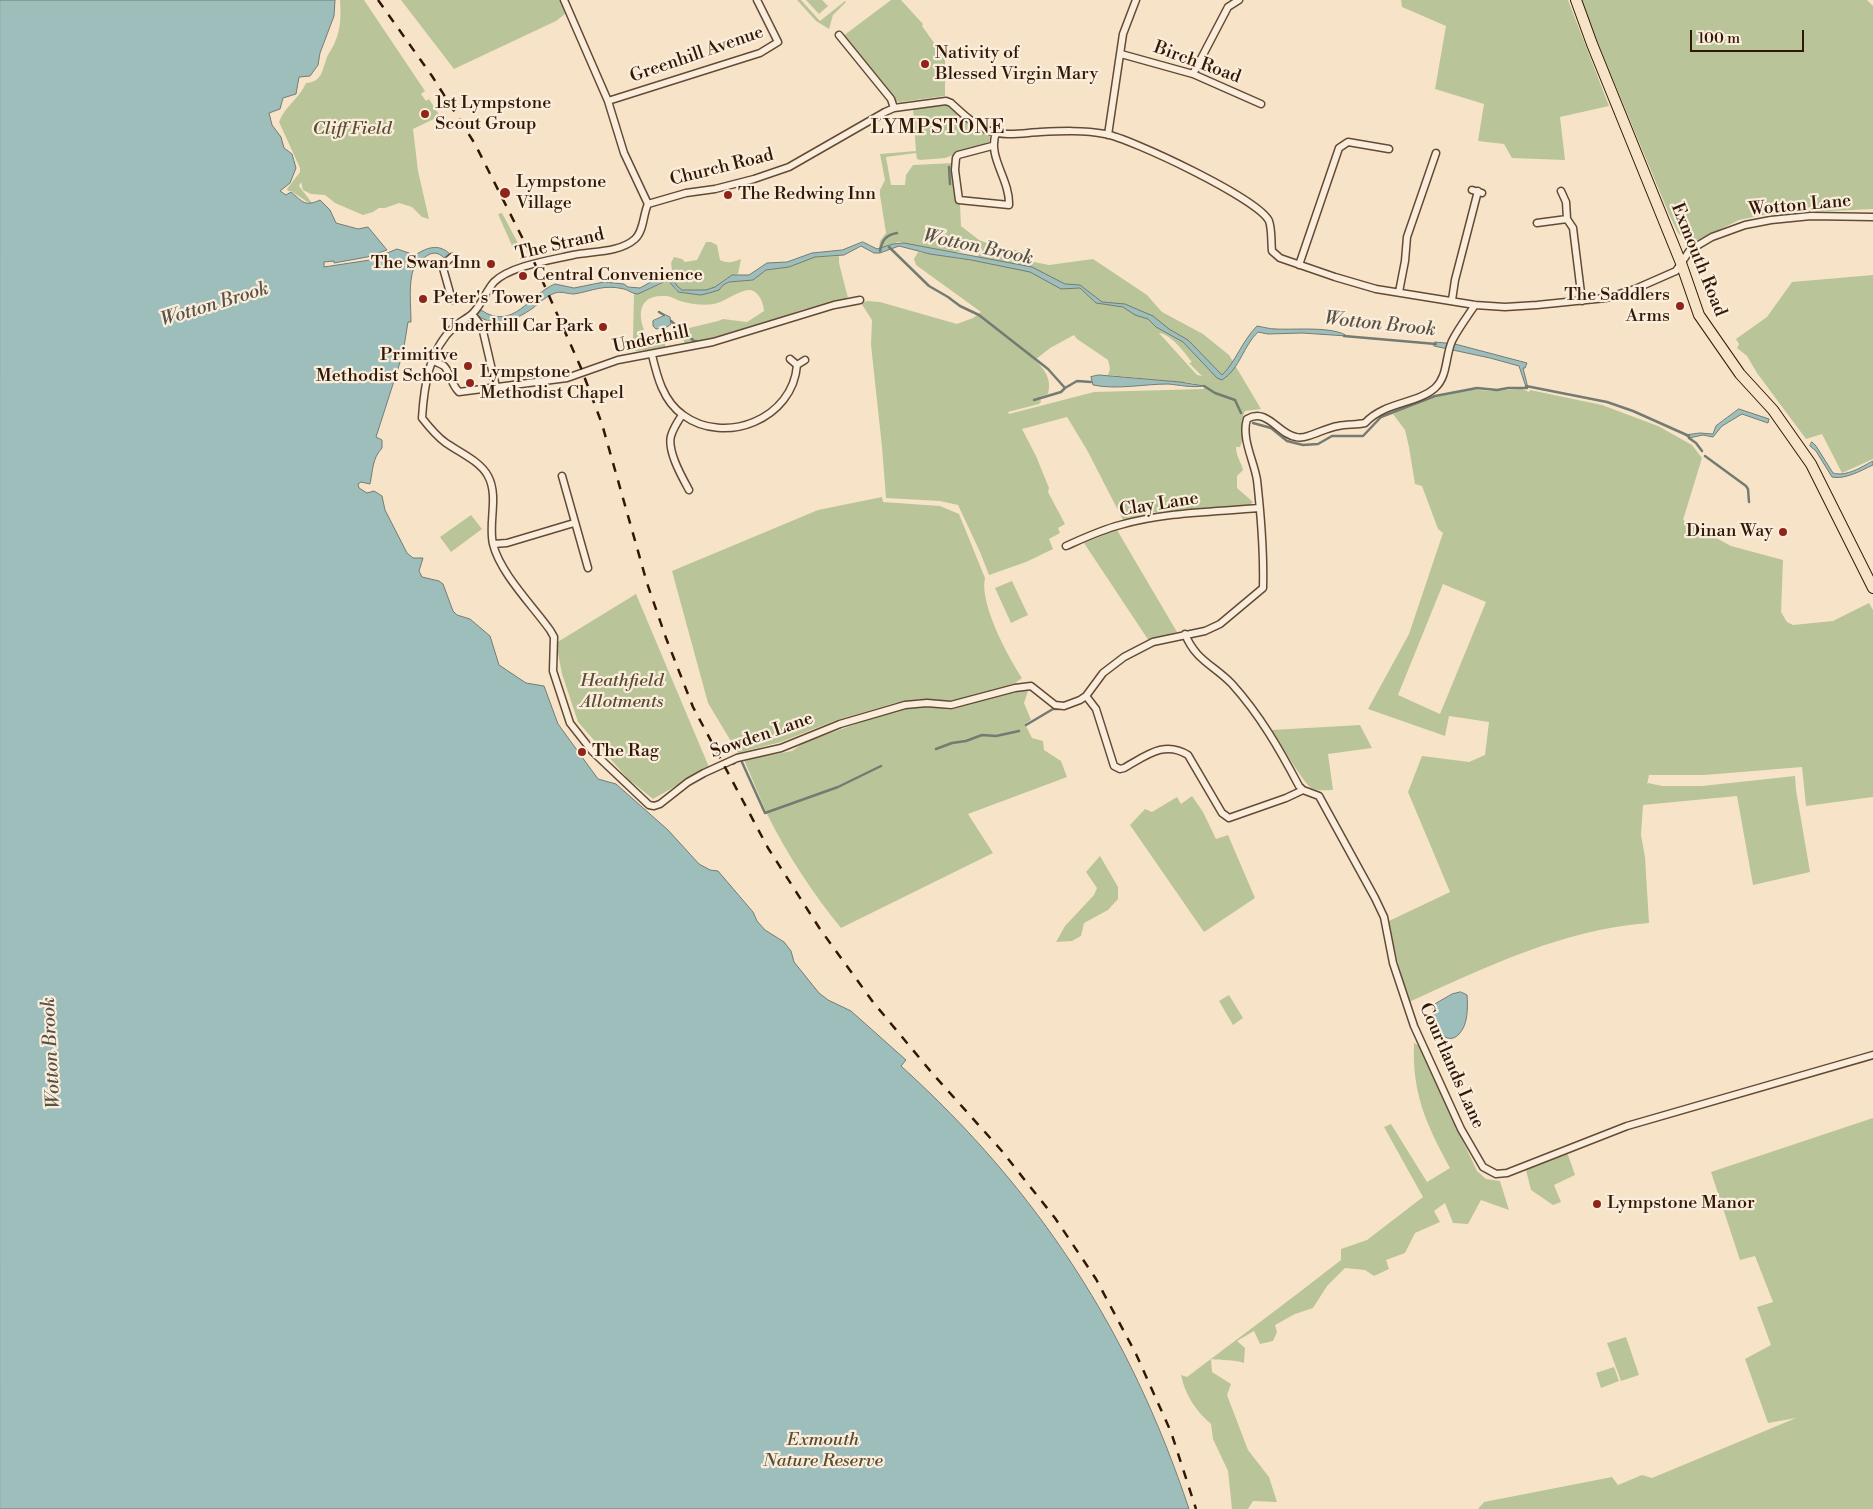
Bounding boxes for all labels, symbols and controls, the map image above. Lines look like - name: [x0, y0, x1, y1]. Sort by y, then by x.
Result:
- scale bar: [1693, 20, 1807, 52]
- street label: Greenhill Avenue: [627, 22, 767, 88]
- text: 100 m: [1698, 29, 1740, 48]
- street label: Birch Road: [1150, 37, 1244, 89]
- place label: Nativity of Blessed Virgin Mary: [935, 43, 1098, 86]
- marker: Nativity of Blessed Virgin Mary: [919, 58, 931, 70]
- place label: 1st Lympstone Scout Group: [435, 93, 551, 136]
- marker: 1st Lympstone Scout Group: [419, 108, 431, 120]
- district label: LYMPSTONE: [869, 116, 1007, 140]
- park label: Cliff Field: [312, 119, 392, 141]
- street label: Church Road: [668, 145, 776, 191]
- place label: Lympstone Village: [516, 172, 606, 214]
- place label: The Redwing Inn: [738, 184, 876, 206]
- marker: Lympstone Village: [498, 186, 512, 200]
- marker: The Redwing Inn: [722, 189, 734, 201]
- street label: Wotton Lane: [1748, 191, 1852, 221]
- street label: Exmouth Road: [1665, 200, 1731, 320]
- street label: The Strand: [514, 224, 606, 266]
- water label: Wotton Brook: [921, 225, 1035, 271]
- place label: The Swan Inn: [371, 253, 481, 275]
- marker: The Swan Inn: [485, 258, 497, 270]
- place label: Central Convenience: [533, 265, 703, 287]
- marker: Central Convenience: [517, 270, 529, 282]
- water label: Wotton Brook: [158, 278, 272, 332]
- place label: The Saddlers Arms: [1564, 285, 1670, 328]
- place label: Peter's Tower: [433, 288, 542, 310]
- marker: Peter's Tower: [417, 293, 429, 305]
- marker: The Saddlers Arms: [1674, 300, 1686, 312]
- water label: Wotton Brook: [1323, 308, 1437, 342]
- place label: Underhill Car Park: [441, 316, 593, 338]
- marker: Underhill Car Park: [597, 321, 609, 333]
- street label: Underhill: [611, 321, 691, 359]
- place label: Primitive Methodist School: [316, 345, 458, 388]
- marker: Primitive Methodist School: [462, 360, 474, 372]
- place label: Lympstone Methodist Chapel: [480, 362, 624, 404]
- marker: Lympstone Methodist Chapel: [464, 377, 476, 389]
- street label: Clay Lane: [1118, 488, 1200, 522]
- place label: Dinan Way: [1686, 521, 1773, 543]
- marker: Dinan Way: [1777, 526, 1789, 538]
- park label: Heathfield Allotments: [580, 671, 664, 714]
- street label: Sowden Lane: [708, 708, 816, 764]
- place label: The Rag: [592, 741, 659, 763]
- marker: The Rag: [576, 746, 588, 758]
- water label: Wotton Brook: [38, 997, 66, 1109]
- street label: Courtlands Lane: [1414, 1000, 1488, 1132]
- place label: Lympstone Manor: [1607, 1193, 1755, 1215]
- marker: Lympstone Manor: [1591, 1198, 1603, 1210]
- park label: Exmouth Nature Reserve: [763, 1430, 883, 1472]

